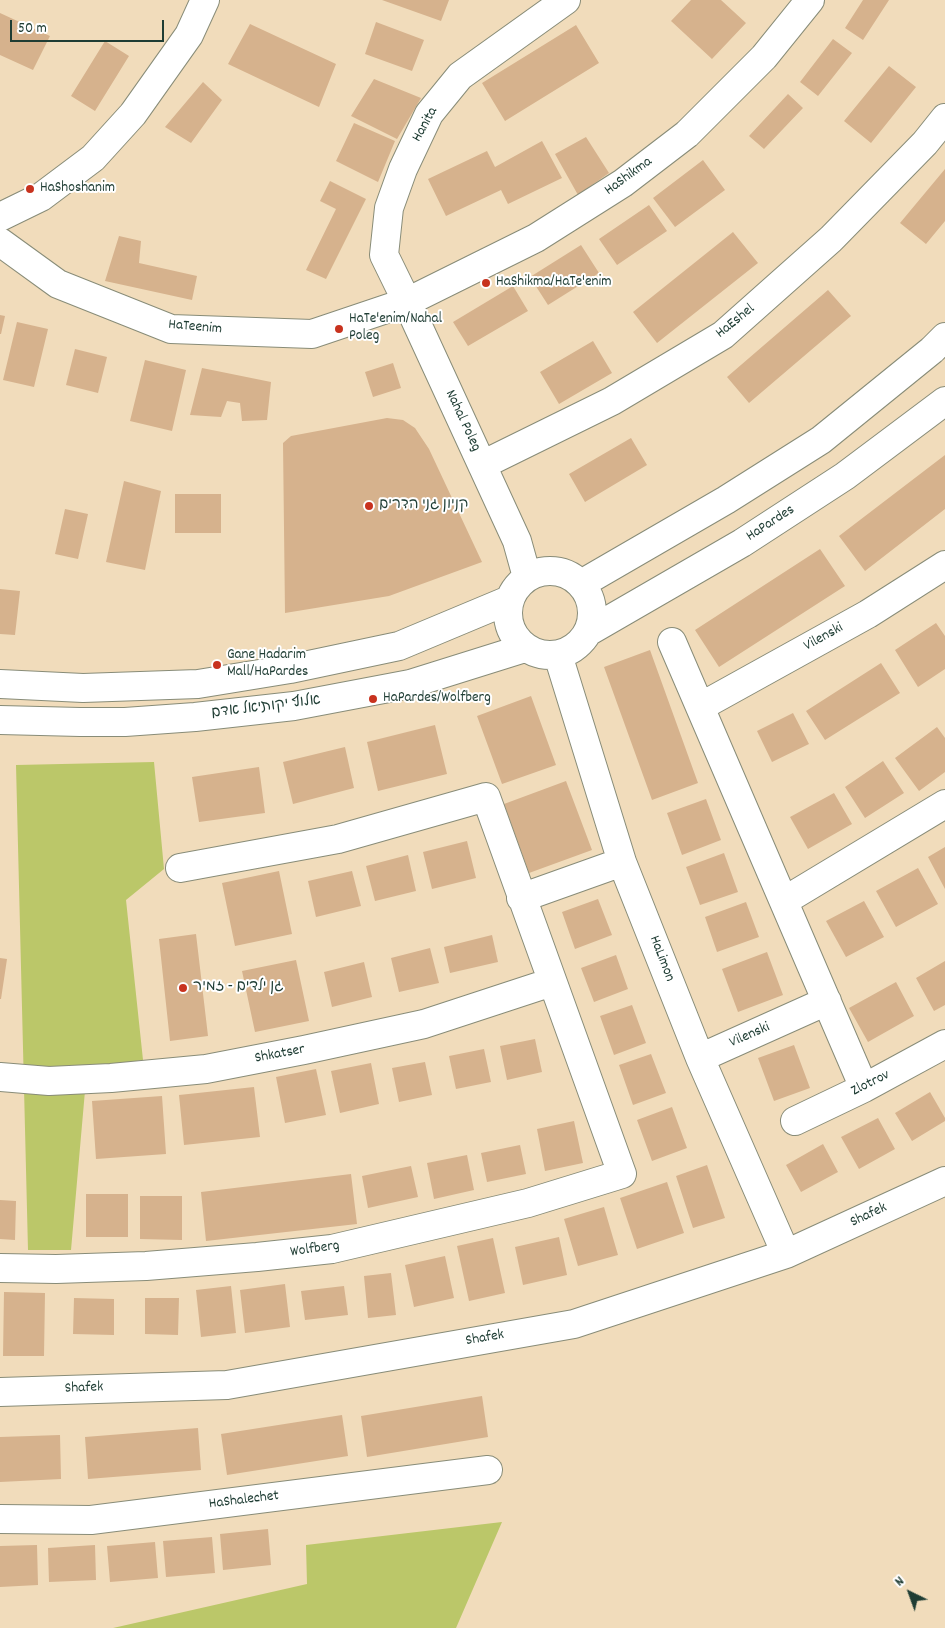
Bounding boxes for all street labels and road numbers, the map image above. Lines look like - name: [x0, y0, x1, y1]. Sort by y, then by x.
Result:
- street label: Hanita: [409, 104, 443, 146]
- street label: HaShikma: [602, 154, 656, 200]
- street label: HaEshel: [713, 301, 759, 343]
- street label: HaTeenim: [167, 317, 223, 339]
- street label: Nahal Poleg: [440, 387, 484, 455]
- street label: HaPardes: [743, 502, 799, 546]
- street label: Vilenski: [801, 620, 847, 656]
- street label: אלוף יקותיאל אדם: [210, 692, 322, 724]
- street label: HaLimon: [644, 934, 678, 984]
- street label: Vilenski: [727, 1019, 773, 1053]
- street label: Shkatser: [253, 1041, 307, 1069]
- street label: Zlotrov: [849, 1067, 893, 1101]
- street label: Shafek: [848, 1200, 890, 1232]
- street label: Wolfberg: [289, 1238, 341, 1262]
- street label: Shafek: [464, 1327, 506, 1351]
- street label: Shafek: [64, 1379, 104, 1399]
- street label: HaShalechet: [208, 1488, 280, 1514]

